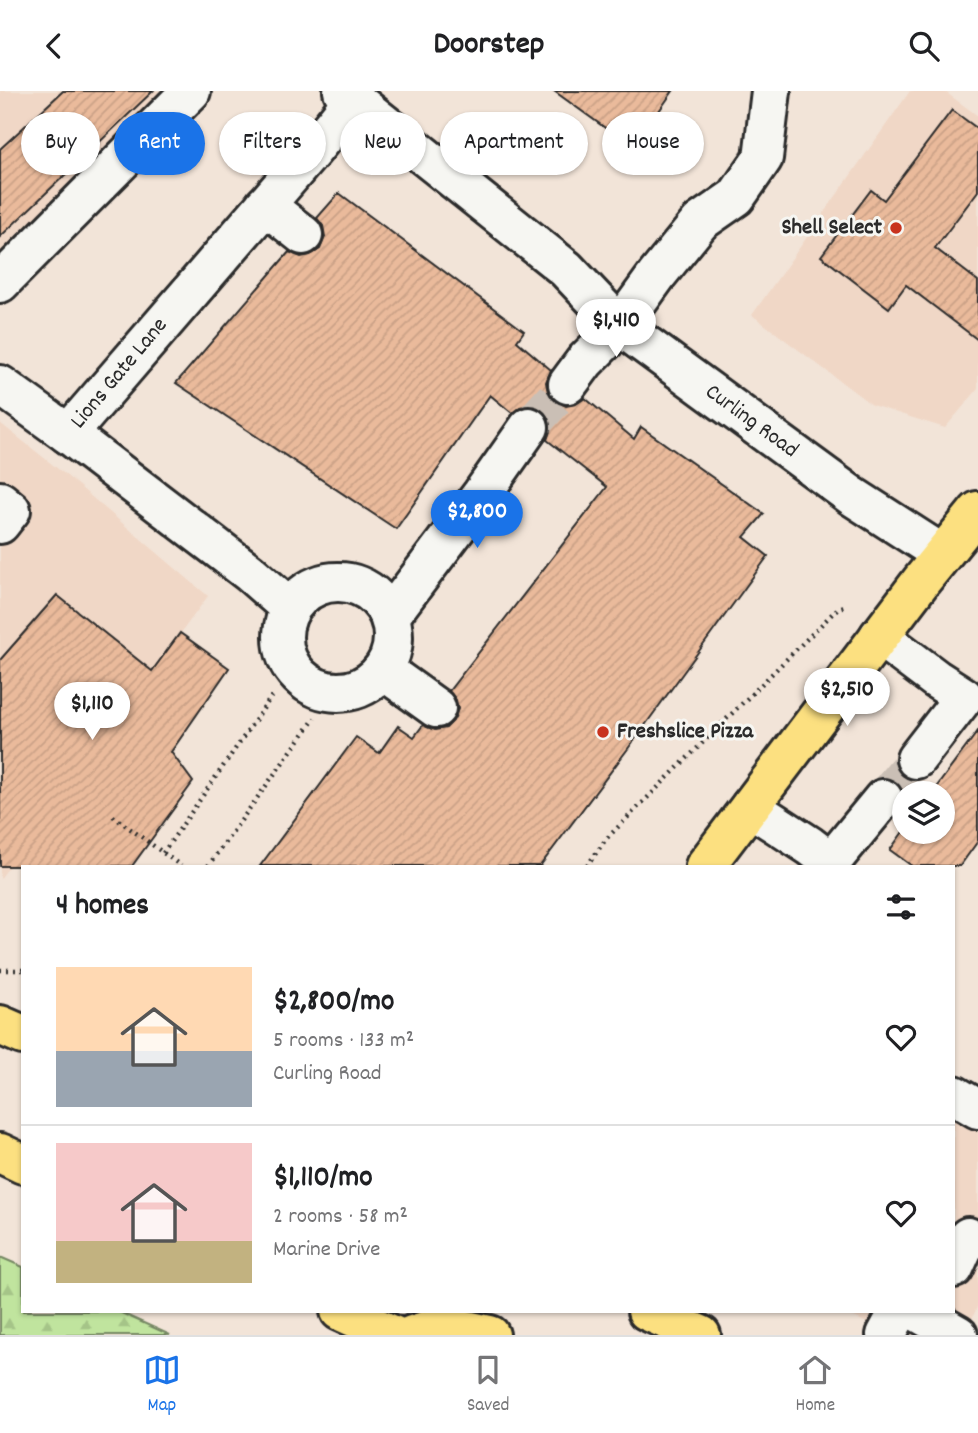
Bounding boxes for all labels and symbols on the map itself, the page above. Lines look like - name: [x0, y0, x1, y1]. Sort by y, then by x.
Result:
- place label: Shell Select: [781, 212, 883, 245]
- marker: Shell Select: [888, 220, 904, 236]
- pin: $1,410: [559, 299, 673, 359]
- street label: Lions Gate Lane: [63, 311, 177, 437]
- street label: Curling Road: [697, 377, 805, 467]
- pin: $2,800: [420, 491, 534, 550]
- pin: $2,510: [790, 669, 904, 728]
- pin: $1,110: [35, 683, 149, 742]
- place label: Freshslice Pizza: [617, 716, 754, 749]
- marker: Freshslice Pizza: [595, 724, 611, 740]

